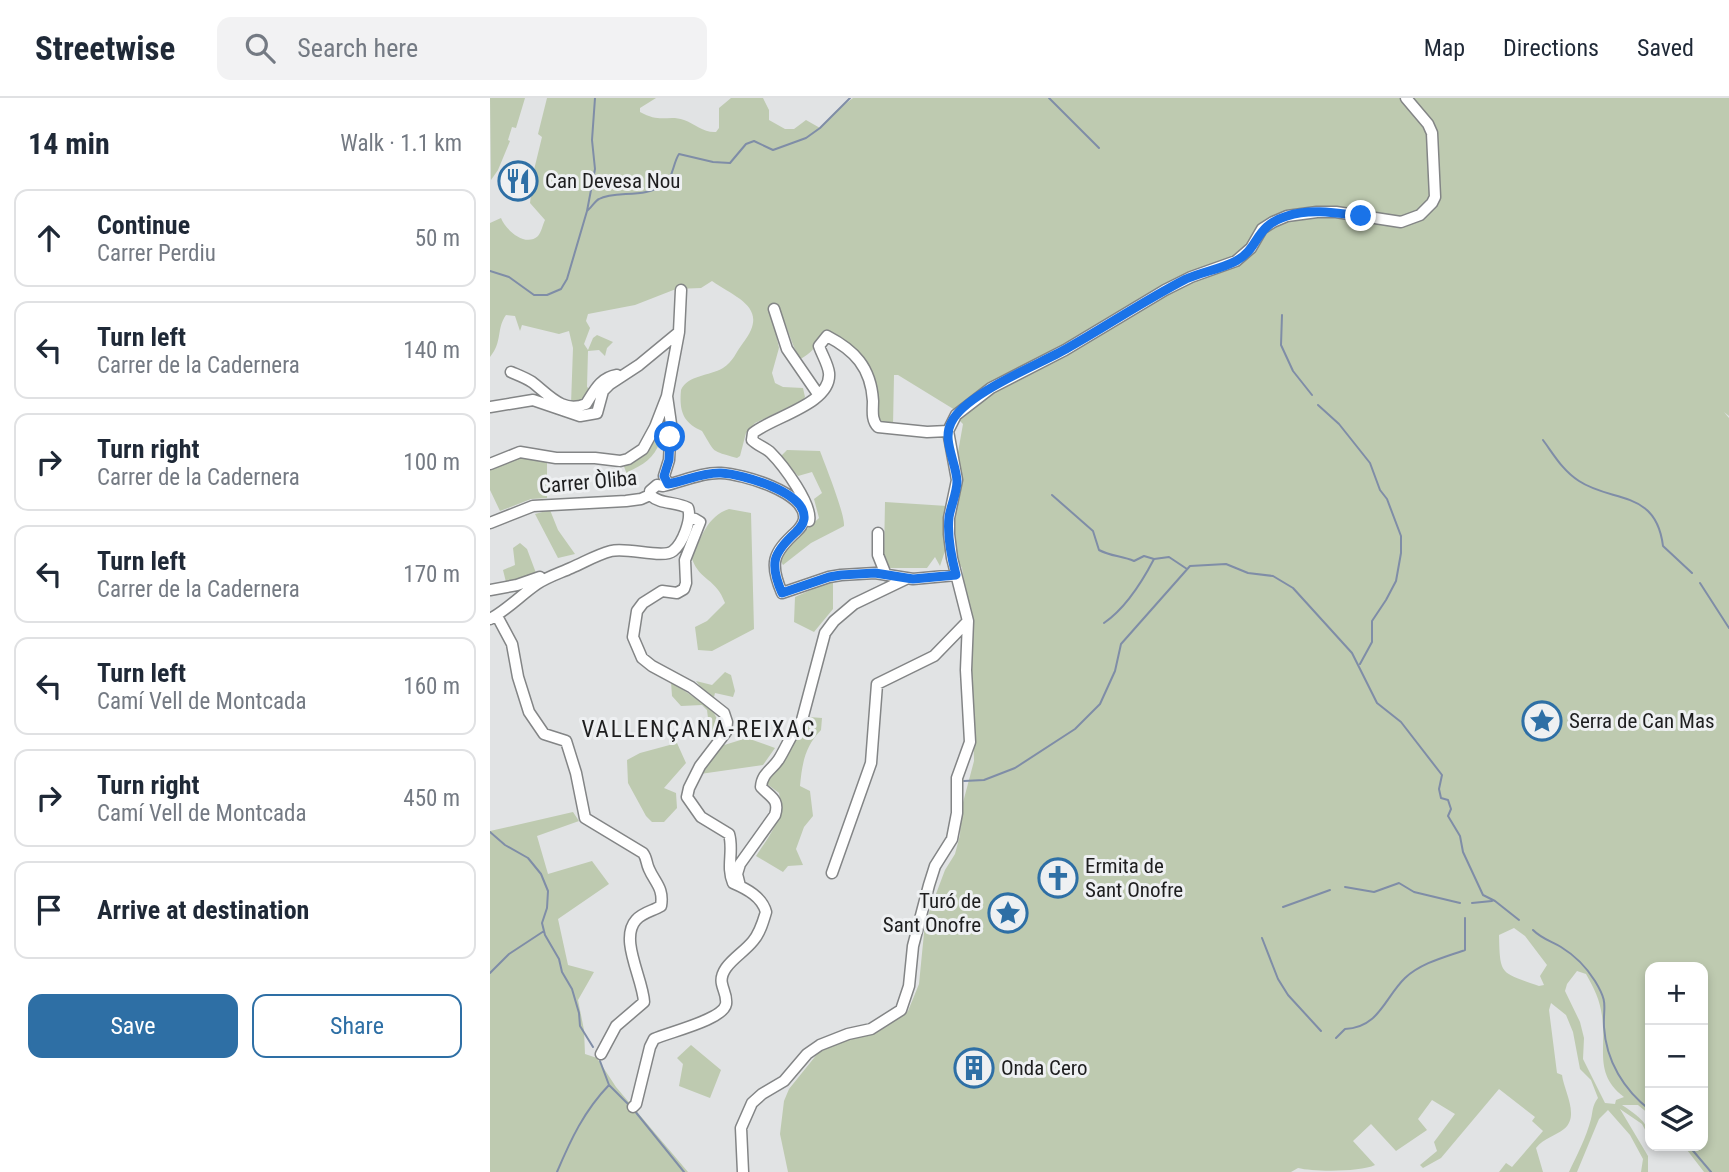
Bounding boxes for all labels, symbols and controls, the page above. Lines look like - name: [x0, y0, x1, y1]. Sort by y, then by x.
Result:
- search box: [217, 17, 707, 80]
- text: Streetwise: [35, 29, 175, 68]
- icon: search: [241, 29, 279, 67]
- text: Search here: [297, 33, 418, 63]
- text: Map: [1424, 34, 1465, 62]
- text: Directions: [1503, 34, 1599, 62]
- text: Saved: [1637, 34, 1694, 62]
- text: 14 min: [28, 126, 110, 161]
- text: Walk · 1.1 km: [340, 130, 462, 157]
- restaurant icon: Can Devesa Nou: [497, 160, 539, 202]
- place label: Can Devesa Nou: [545, 169, 681, 193]
- route end: [1345, 200, 1376, 231]
- text: Continue: [97, 210, 190, 240]
- icon: ahead: [30, 219, 68, 257]
- text: 50 m: [415, 225, 460, 252]
- text: Carrer Perdiu: [97, 240, 216, 267]
- text: Turn left: [97, 322, 186, 352]
- icon: left: [30, 331, 68, 369]
- text: 140 m: [403, 337, 460, 364]
- text: Carrer de la Cadernera: [97, 352, 300, 379]
- route start: [654, 421, 685, 452]
- text: Turn right: [97, 434, 199, 464]
- icon: right: [30, 443, 68, 481]
- text: 100 m: [403, 449, 460, 476]
- text: Carrer de la Cadernera: [97, 464, 300, 491]
- street label: Carrer Òliba: [538, 466, 638, 498]
- text: Turn left: [97, 546, 186, 576]
- icon: left: [30, 555, 68, 593]
- text: 170 m: [403, 561, 460, 588]
- text: Carrer de la Cadernera: [97, 576, 300, 603]
- text: Turn left: [97, 658, 186, 688]
- icon: left: [30, 667, 68, 705]
- text: 160 m: [403, 673, 460, 700]
- text: Camí Vell de Montcada: [97, 688, 306, 715]
- place icon: Serra de Can Mas: [1521, 700, 1563, 742]
- place label: Serra de Can Mas: [1569, 709, 1715, 733]
- district label: VALLENÇANA-REIXAC: [581, 716, 817, 743]
- text: Turn right: [97, 770, 199, 800]
- icon: right: [30, 779, 68, 817]
- text: 450 m: [403, 785, 460, 812]
- text: Camí Vell de Montcada: [97, 800, 306, 827]
- place label: Ermita de Sant Onofre: [1085, 854, 1183, 902]
- church icon: Ermita de Sant Onofre: [1037, 857, 1079, 899]
- place label: Turó de Sant Onofre: [883, 889, 981, 937]
- icon: arrive: [30, 891, 68, 929]
- place icon: Turó de Sant Onofre: [987, 892, 1029, 934]
- text: Arrive at destination: [97, 895, 309, 925]
- map controls: [1645, 962, 1708, 1151]
- button: +: [1645, 962, 1708, 1025]
- button: Save: [28, 994, 238, 1058]
- button: Share: [252, 994, 462, 1058]
- button: −: [1645, 1025, 1708, 1088]
- building icon: Onda Cero: [953, 1047, 995, 1089]
- place label: Onda Cero: [1001, 1056, 1088, 1080]
- button: layers: [1645, 1088, 1708, 1151]

